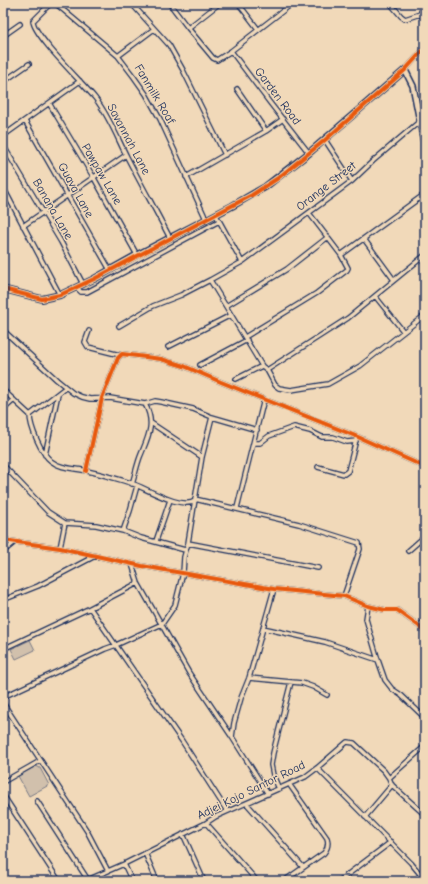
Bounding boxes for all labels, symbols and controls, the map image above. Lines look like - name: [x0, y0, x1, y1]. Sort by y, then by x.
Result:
- street label: Fanmilk Roaf: [132, 62, 179, 127]
- street label: Garden Road: [252, 65, 304, 127]
- street label: Savannah Lane: [104, 101, 154, 177]
- street label: Pawpaw Lane: [79, 141, 125, 207]
- street label: Orange Street: [294, 158, 359, 214]
- street label: Guava Lane: [55, 160, 97, 220]
- street label: Banana Lane: [30, 176, 76, 242]
- street label: Adjei Kojo Santor Road: [195, 758, 307, 822]

